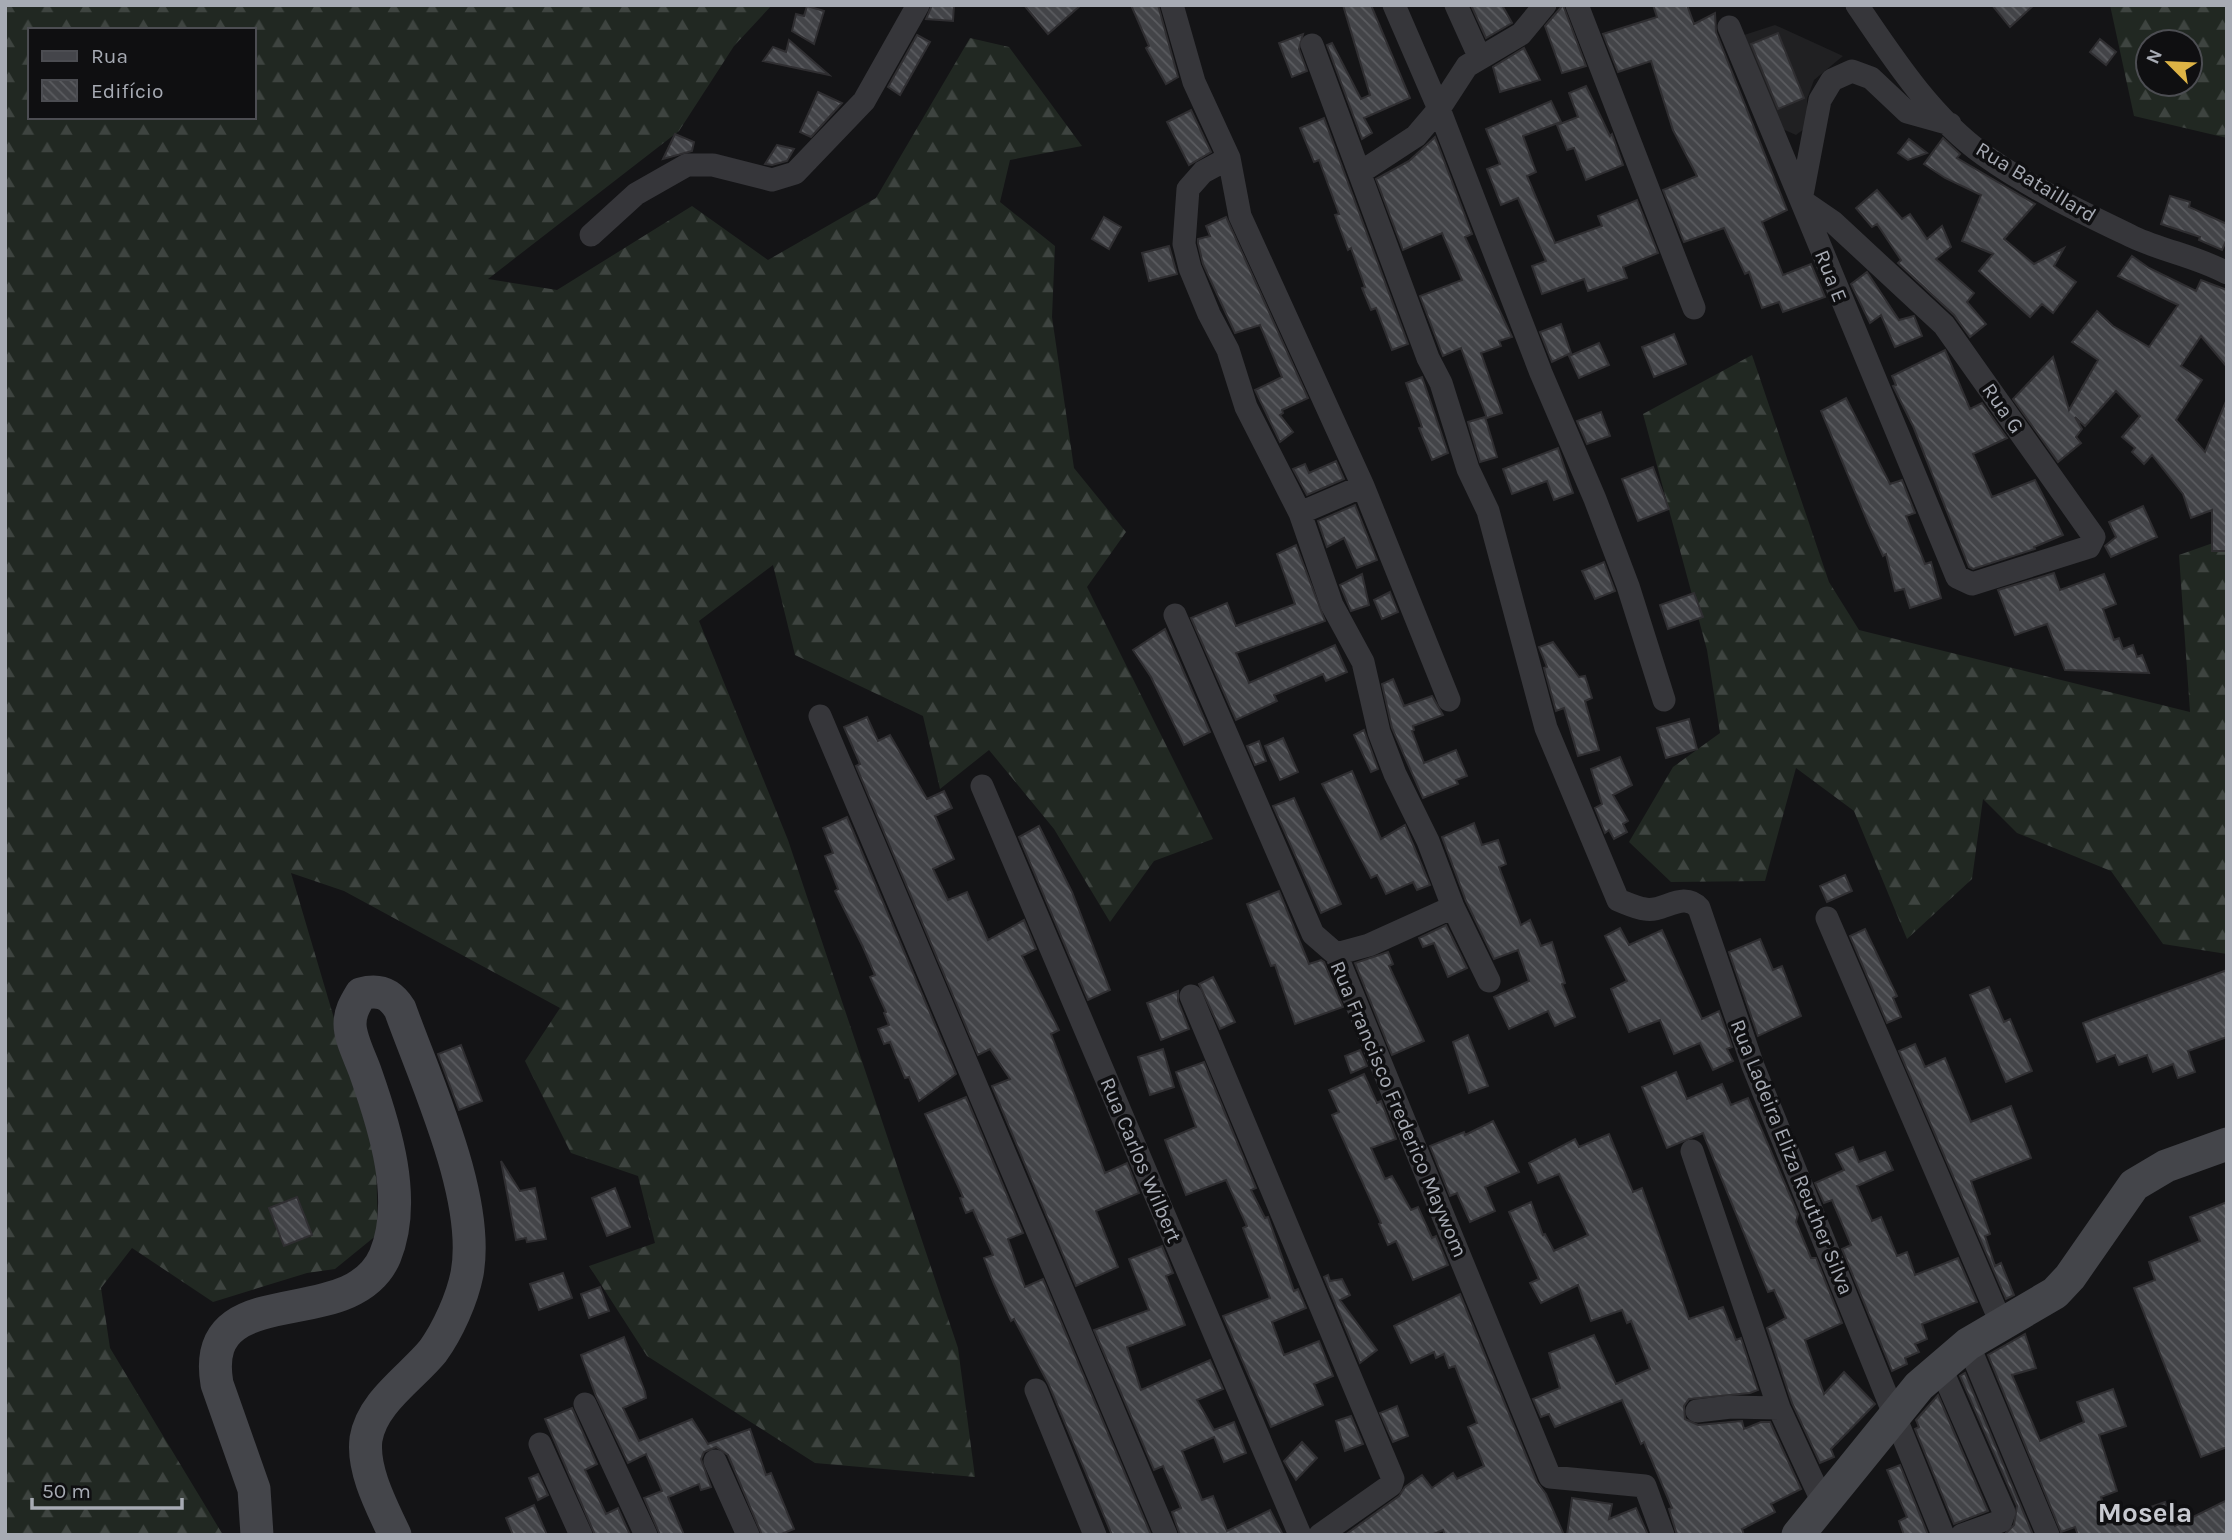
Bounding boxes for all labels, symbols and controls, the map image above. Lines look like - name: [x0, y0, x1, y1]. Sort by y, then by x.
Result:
- legend: [28, 28, 256, 119]
- north arrow: [2134, 28, 2204, 98]
- text: Rua: [91, 44, 128, 68]
- text: N: [2142, 46, 2167, 67]
- text: Edifício: [91, 79, 164, 103]
- street label: Rua Bataillard: [1972, 137, 2100, 227]
- street label: Rua E: [1810, 246, 1852, 306]
- street label: Rua G: [1977, 378, 2029, 438]
- street label: Rua Francisco Frederico Maywom: [1326, 957, 1472, 1261]
- street label: Rua Ladeira Eliza Reuther Silva: [1726, 1016, 1858, 1298]
- street label: Rua Carlos Wilbert: [1095, 1074, 1187, 1246]
- scale bar: [32, 1466, 182, 1510]
- text: 50 m: [42, 1479, 91, 1503]
- district label: Mosela: [2098, 1496, 2192, 1529]

